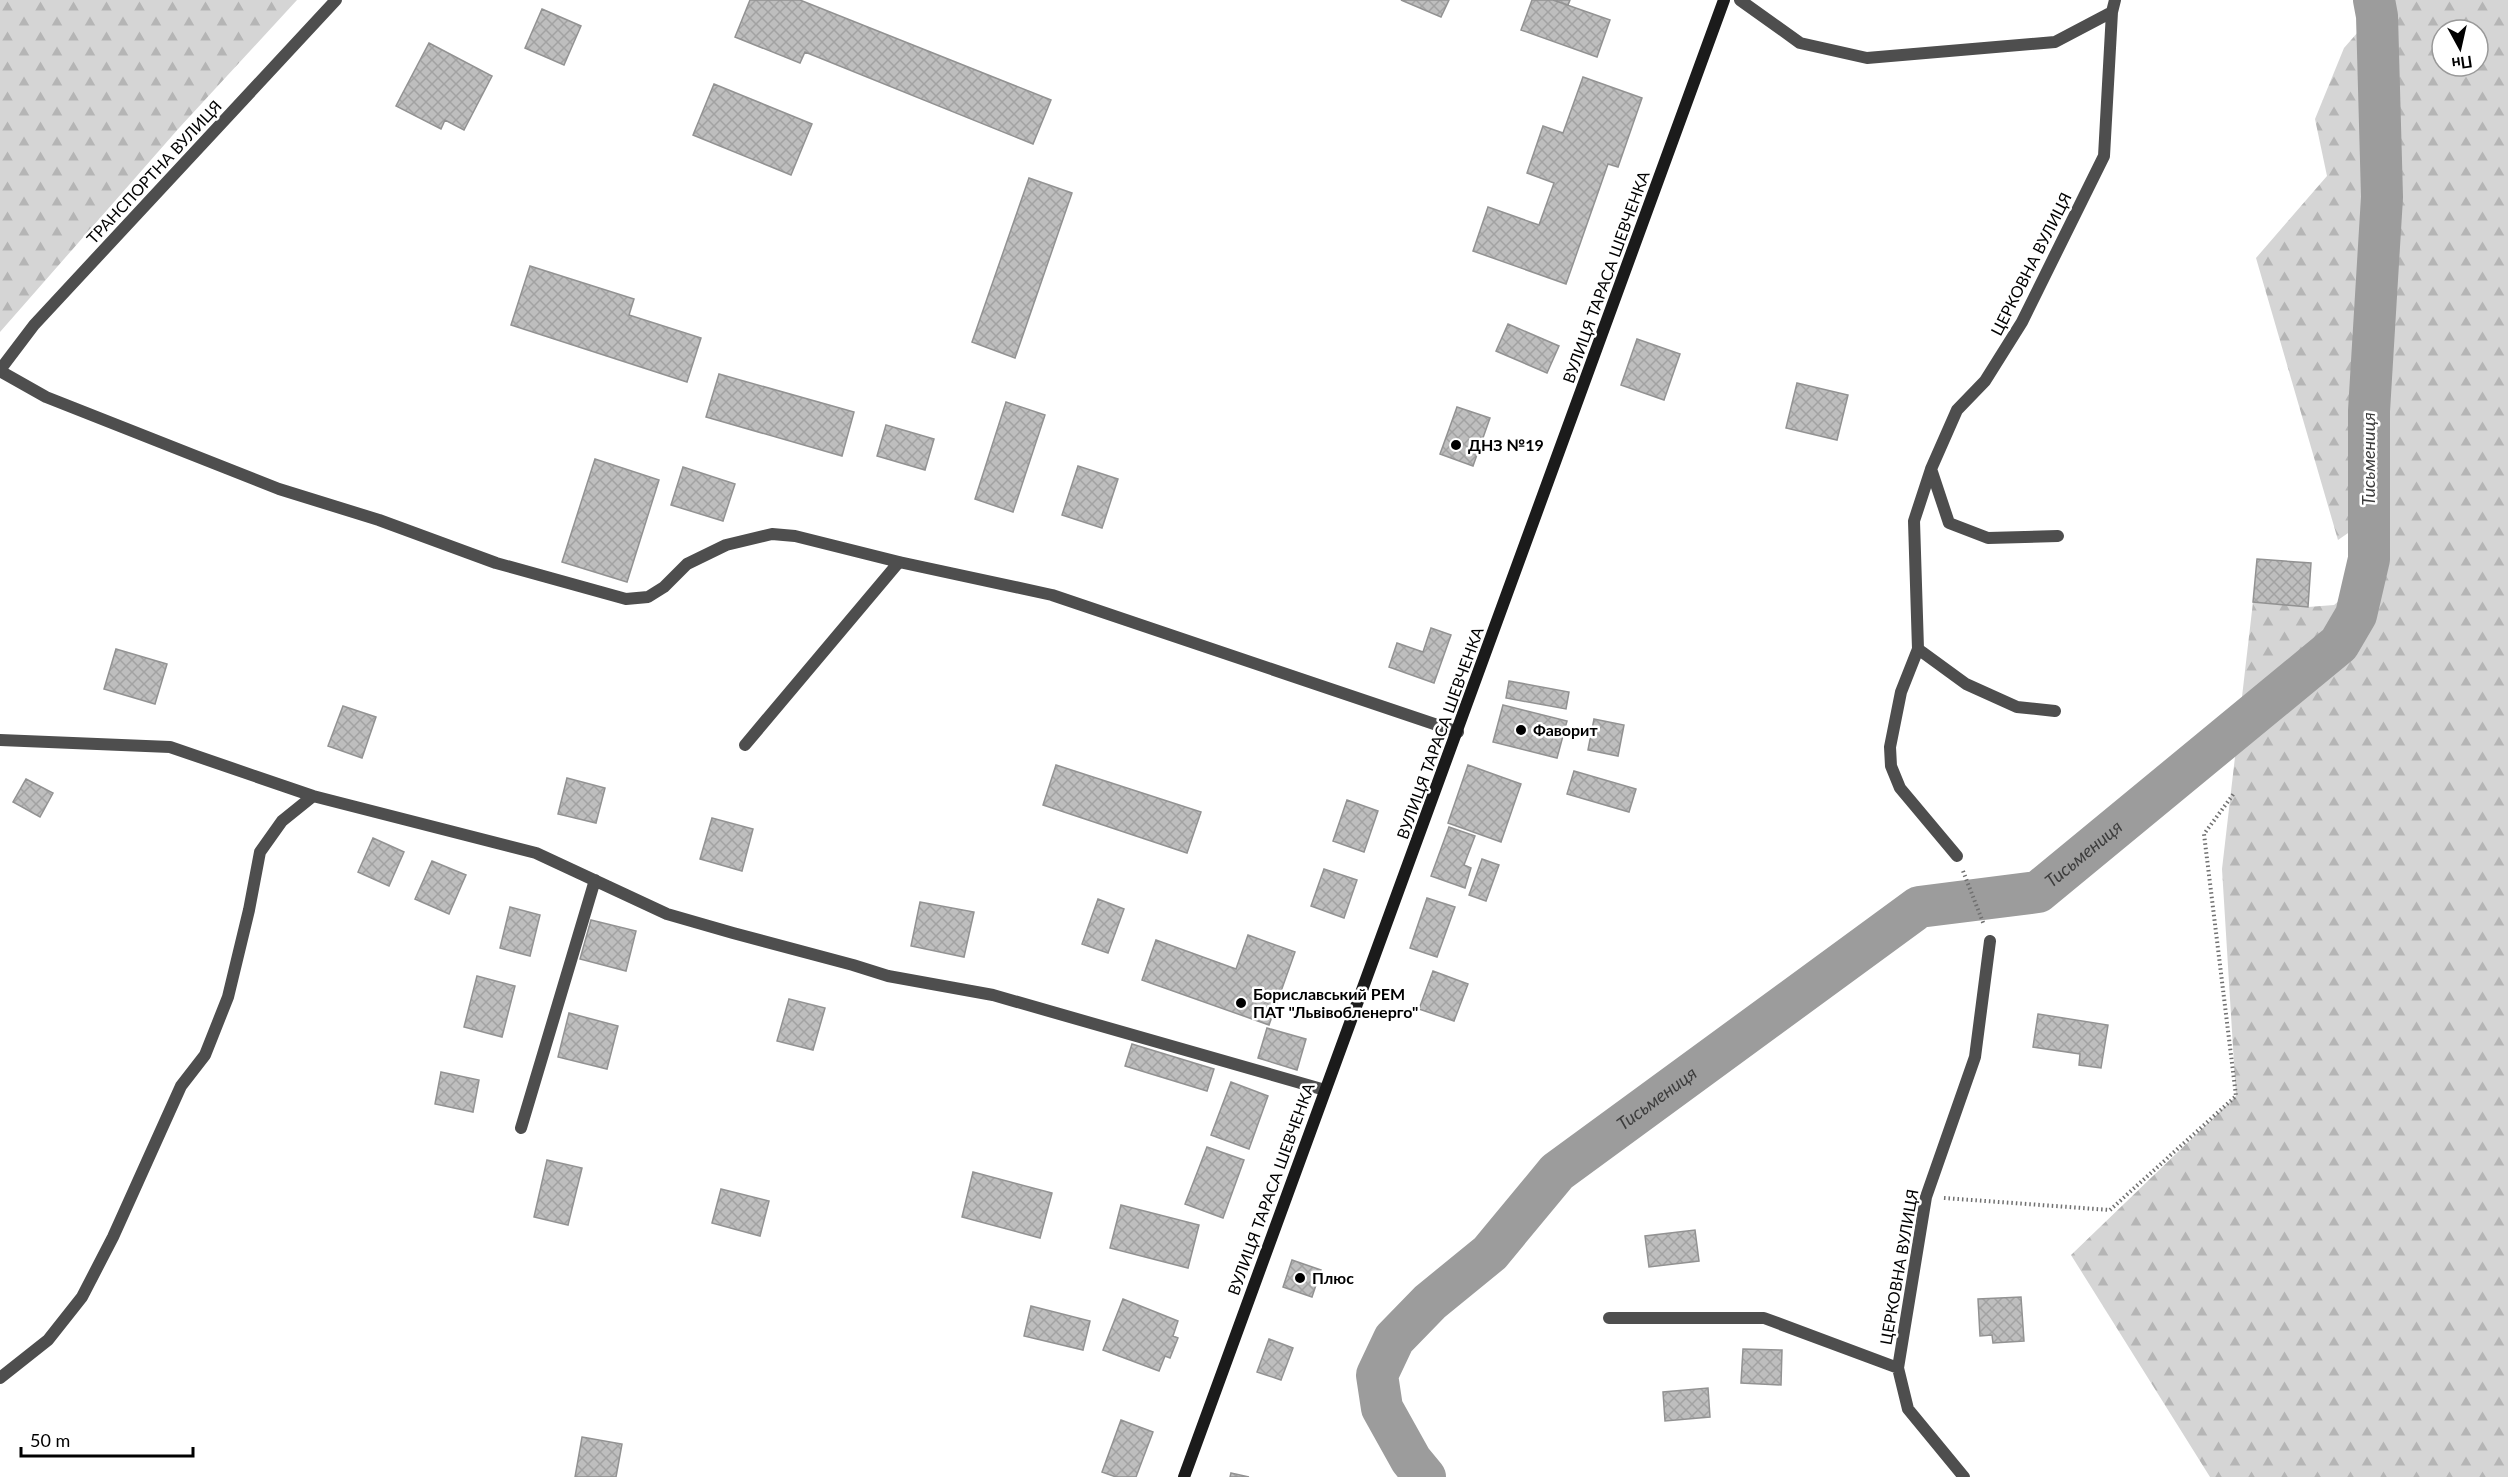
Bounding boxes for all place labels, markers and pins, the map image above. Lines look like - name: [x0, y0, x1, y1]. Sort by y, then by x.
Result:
- place label: ДНЗ №19: [1468, 435, 1544, 454]
- marker: ДНЗ №19: [1449, 438, 1463, 452]
- place label: Фаворит: [1533, 720, 1598, 739]
- marker: Фаворит: [1514, 723, 1528, 737]
- place label: Бориславський РЕМ ПАТ "Львівобленерго": [1253, 984, 1418, 1021]
- marker: Бориславський РЕМ ПАТ "Львівобленерго": [1234, 996, 1248, 1010]
- place label: Плюс: [1312, 1268, 1354, 1287]
- marker: Плюс: [1293, 1271, 1307, 1285]

